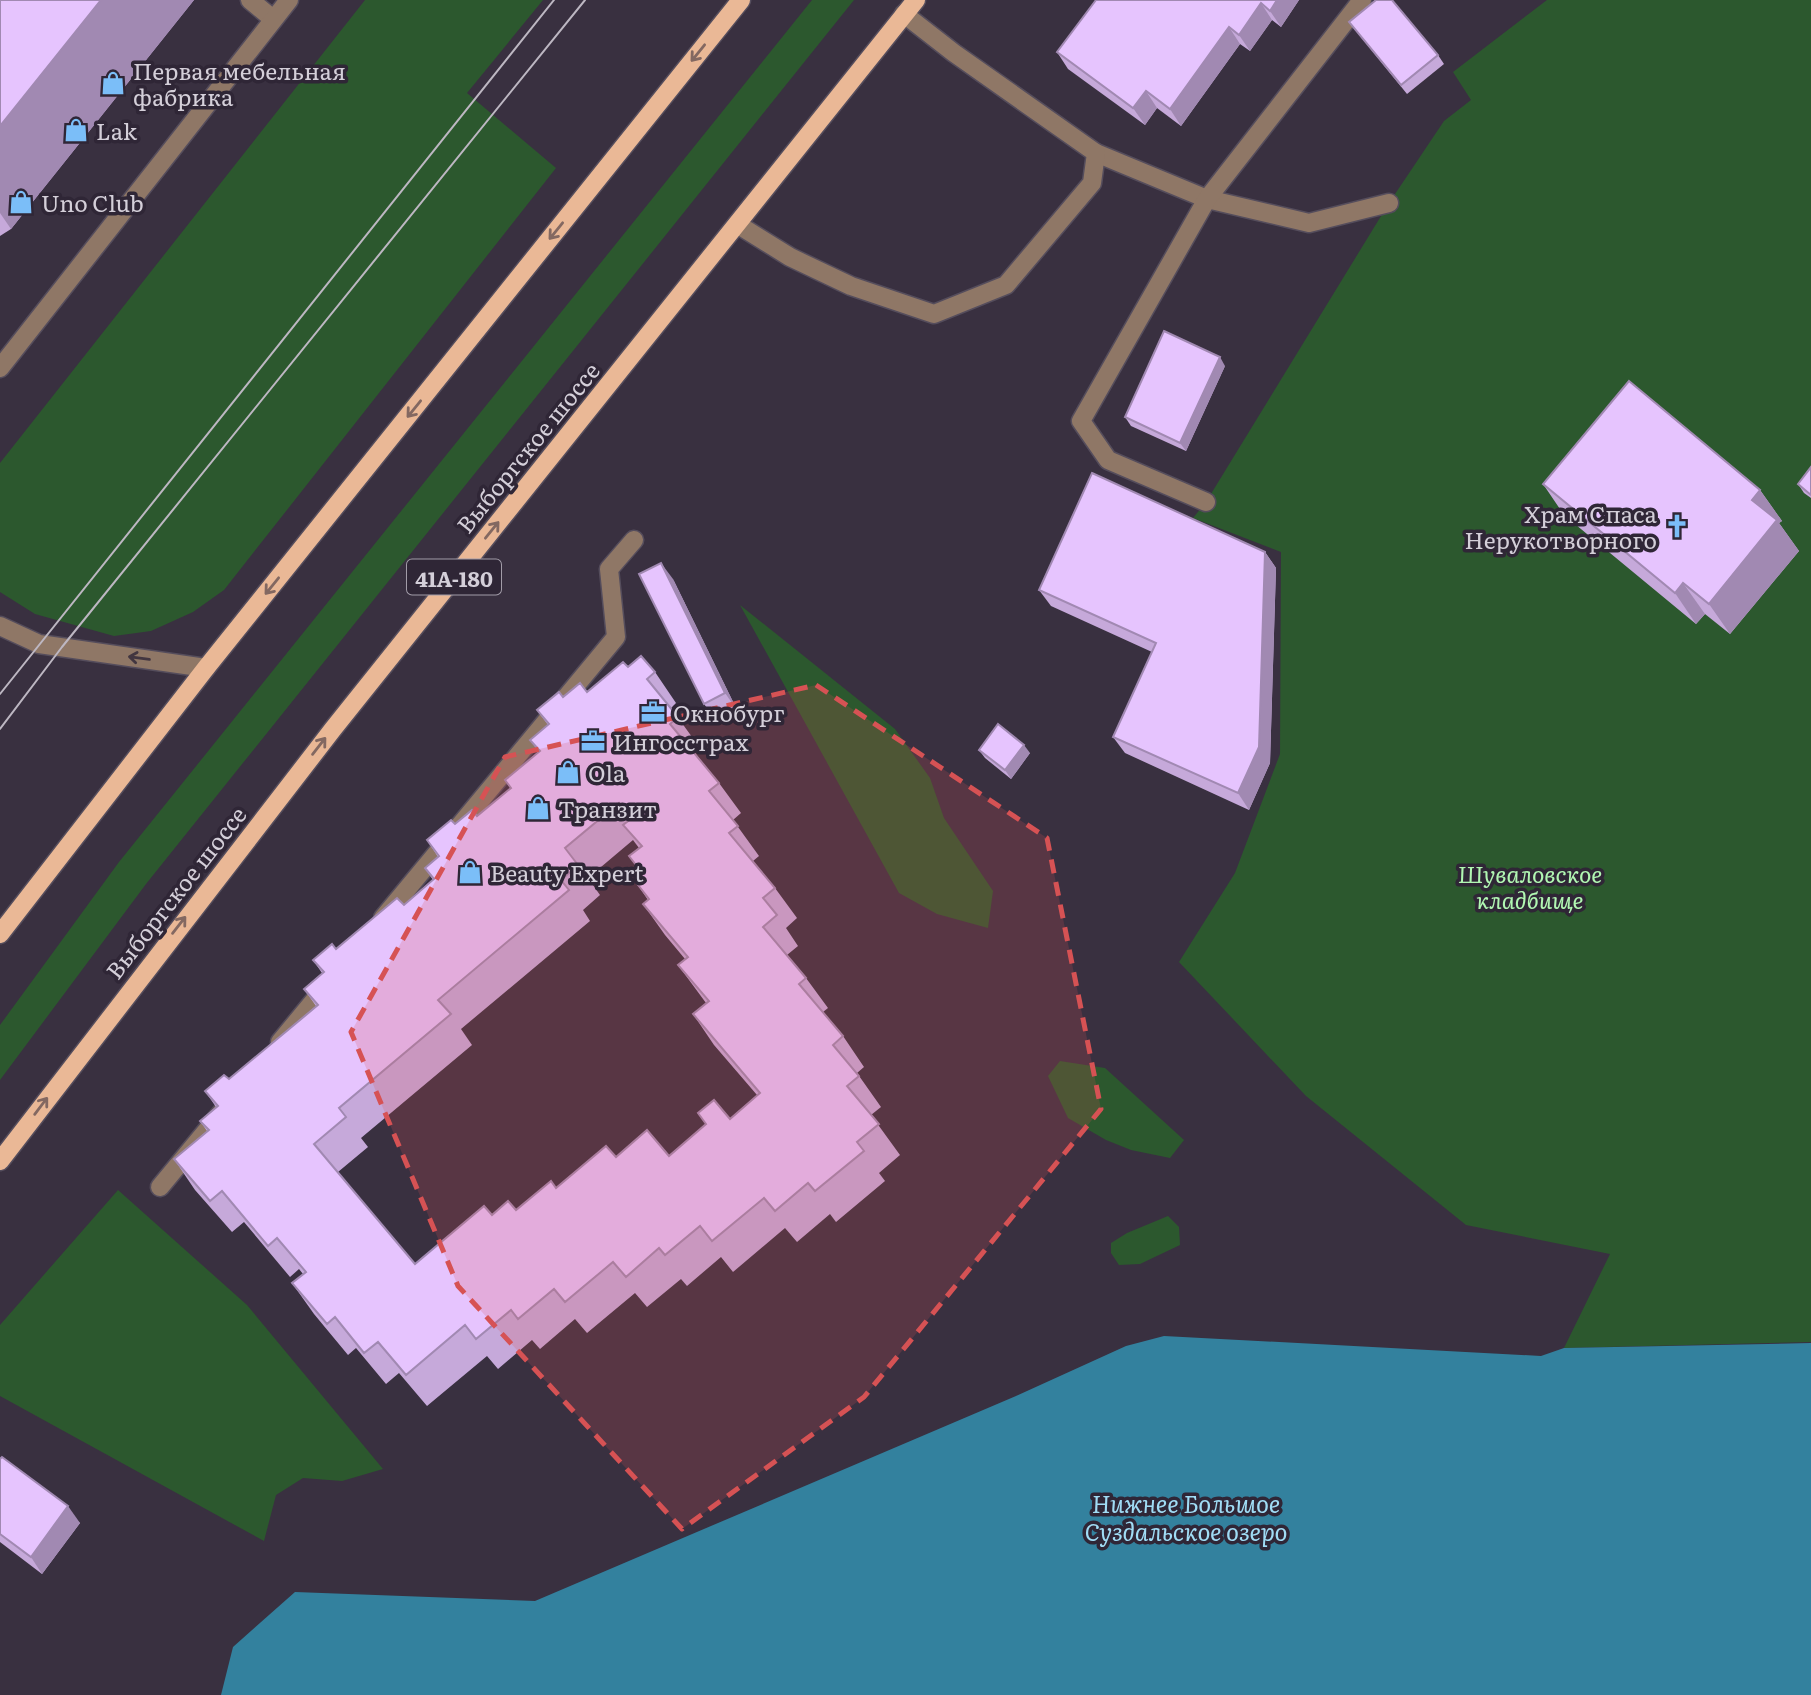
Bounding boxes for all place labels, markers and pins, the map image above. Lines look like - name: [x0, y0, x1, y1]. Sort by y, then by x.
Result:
- place label: Первая мебельная фабрика: [133, 53, 346, 113]
- shop icon: Первая мебельная фабрика: [99, 69, 127, 97]
- place label: Lak: [96, 113, 138, 147]
- shop icon: Lak: [62, 116, 90, 144]
- place label: Uno Club: [41, 185, 144, 219]
- shop icon: Uno Club: [7, 188, 35, 216]
- place label: Храм Спаса Нерукотворного: [1465, 496, 1658, 556]
- church icon: Храм Спаса Нерукотворного: [1663, 512, 1691, 540]
- place label: Окнобург: [673, 695, 785, 729]
- office icon: Окнобург: [639, 698, 667, 726]
- place label: Ингосстрах: [613, 724, 748, 758]
- office icon: Ингосстрах: [579, 727, 607, 755]
- place label: Ola: [588, 755, 626, 789]
- shop icon: Ola: [554, 758, 582, 786]
- place label: Транзит: [558, 791, 657, 825]
- shop icon: Транзит: [524, 794, 552, 822]
- place label: Beauty Expert: [490, 855, 644, 889]
- shop icon: Beauty Expert: [456, 858, 484, 886]

